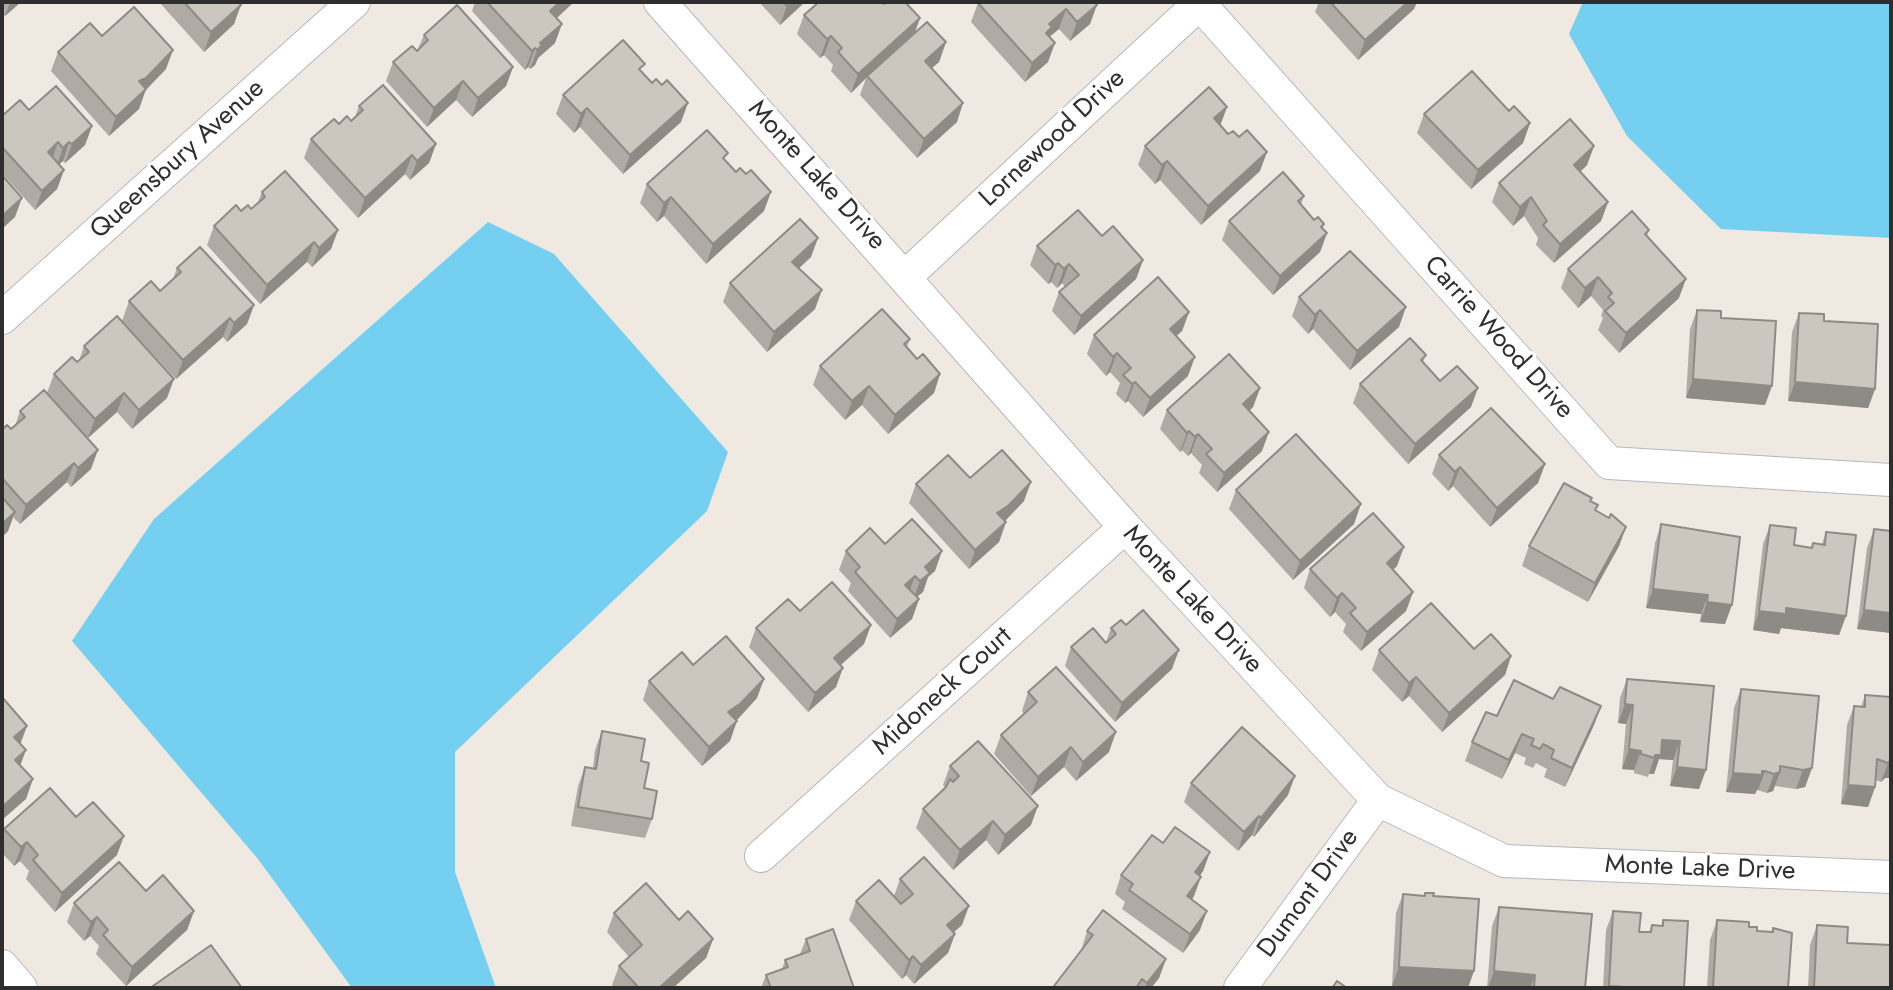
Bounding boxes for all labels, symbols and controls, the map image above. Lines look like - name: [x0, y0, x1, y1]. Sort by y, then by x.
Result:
- street label: Lornewood Drive: [974, 64, 1132, 214]
- street label: Queensbury Avenue: [85, 74, 271, 246]
- street label: Monte Lake Drive: [741, 95, 891, 257]
- street label: Carrie Wood Drive: [1417, 250, 1579, 426]
- street label: Monte Lake Drive: [1116, 520, 1268, 680]
- street label: Midoneck Court: [867, 621, 1019, 763]
- street label: Dumont Drive: [1252, 824, 1366, 964]
- street label: Monte Lake Drive: [1604, 850, 1796, 888]

